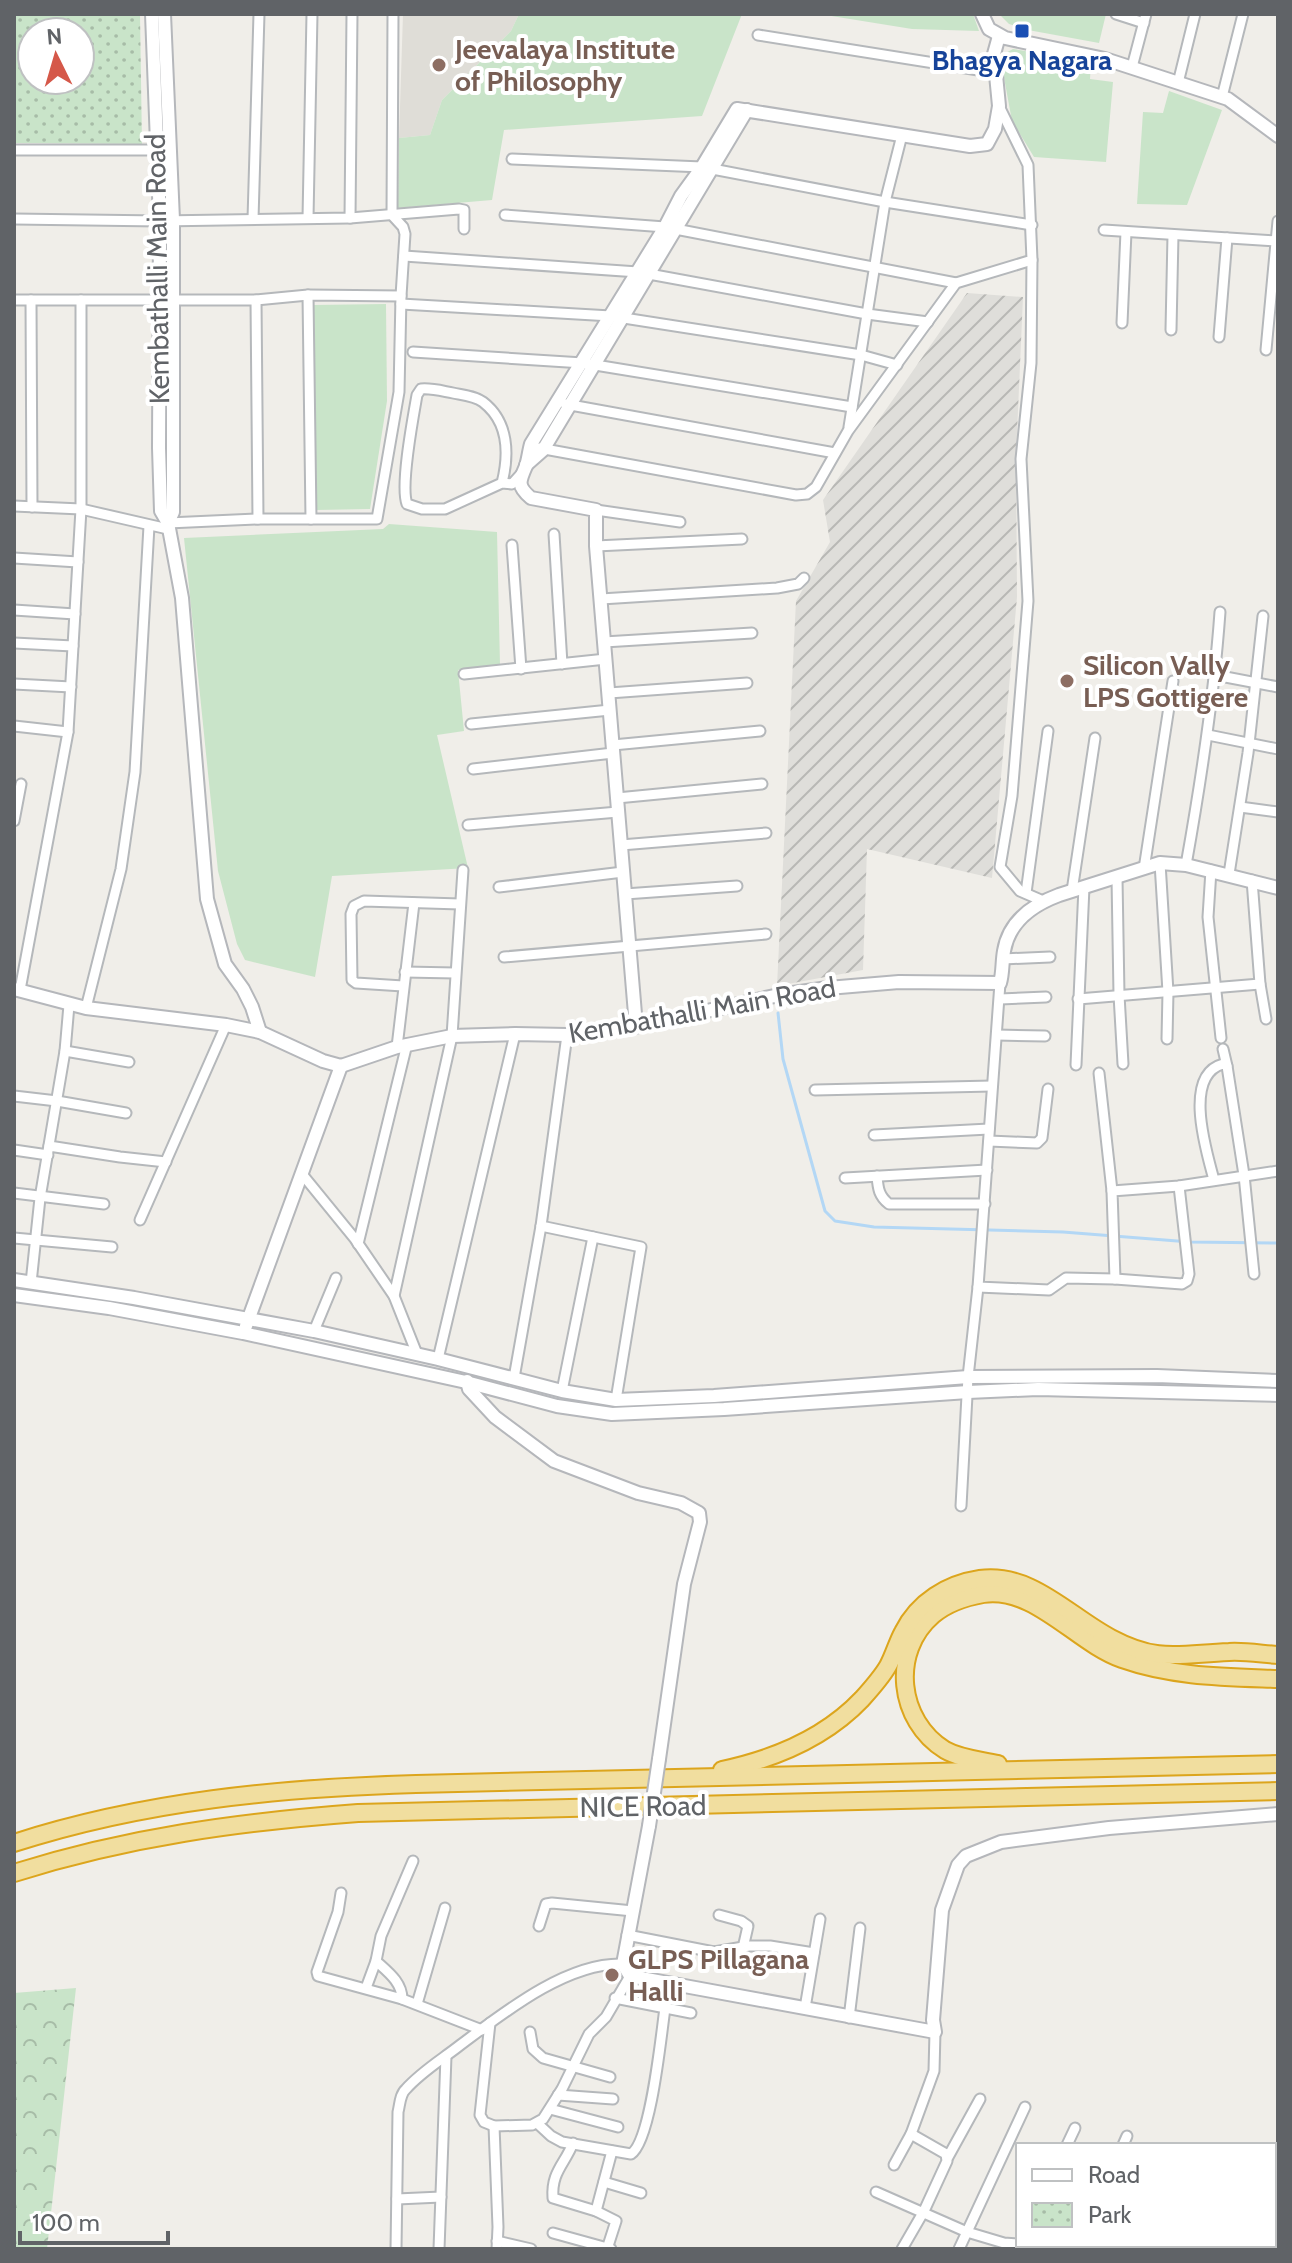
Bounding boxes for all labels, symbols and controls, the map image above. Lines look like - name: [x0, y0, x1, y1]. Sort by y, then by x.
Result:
- north arrow: [16, 16, 96, 96]
- text: N: [45, 22, 63, 51]
- marker: Bhagya Nagara: [1013, 22, 1031, 40]
- place label: Jeevalaya Institute of Philosophy: [454, 32, 675, 98]
- place label: Bhagya Nagara: [932, 43, 1112, 77]
- marker: Jeevalaya Institute of Philosophy: [430, 56, 448, 74]
- street label: Kembathalli Main Road: [138, 133, 176, 405]
- place label: Silicon Vally LPS Gottigere: [1083, 648, 1248, 714]
- marker: Silicon Vally LPS Gottigere: [1058, 672, 1076, 690]
- street label: Kembathalli Main Road: [566, 970, 838, 1050]
- street label: NICE Road: [579, 1788, 707, 1824]
- place label: GLPS Pillagana Halli: [628, 1942, 809, 2008]
- marker: GLPS Pillagana Halli: [603, 1966, 621, 1984]
- legend: [1016, 2143, 1276, 2247]
- text: Road: [1088, 2160, 1140, 2189]
- scale bar: [20, 2195, 168, 2245]
- text: Park: [1088, 2200, 1131, 2229]
- text: 100 m: [32, 2208, 100, 2237]

